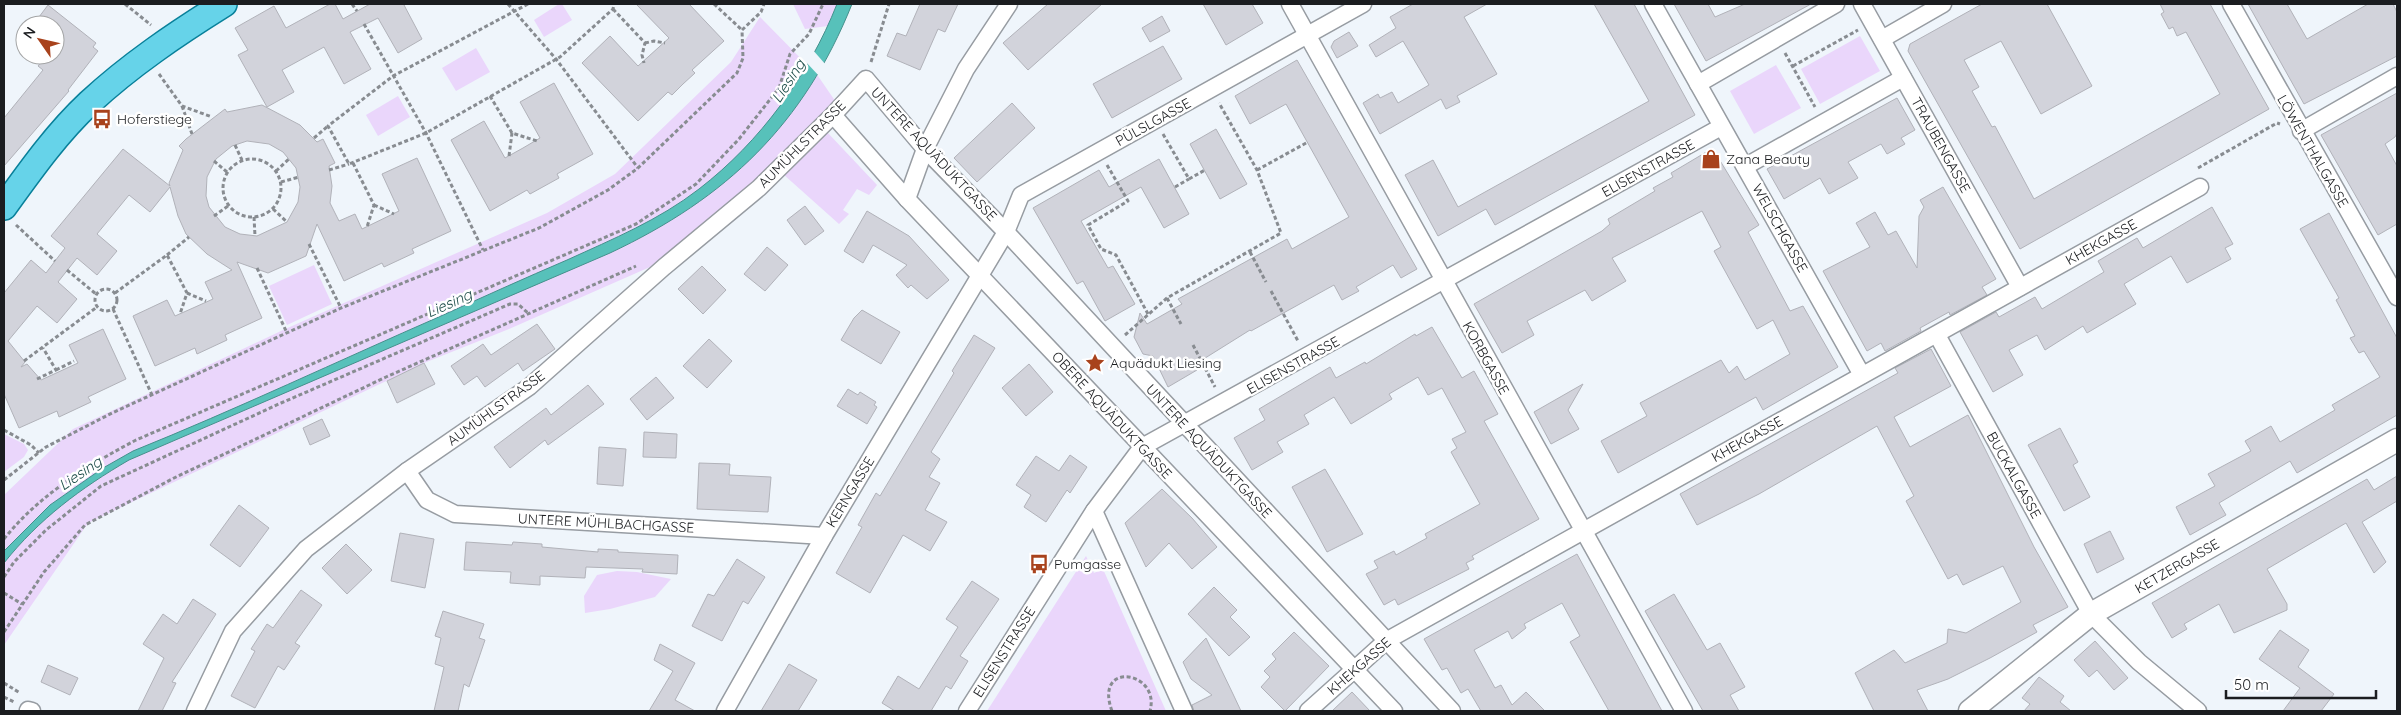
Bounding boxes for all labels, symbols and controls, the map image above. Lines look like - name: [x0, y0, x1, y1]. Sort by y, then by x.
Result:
- north arrow: [15, 15, 65, 65]
- text: N: [19, 23, 40, 42]
- water label: Liesing: [767, 54, 810, 106]
- street label: UNTERE AQUÄDUKTGASSE: [867, 83, 1001, 225]
- street label: LÖWENTHALGASSE: [2273, 91, 2353, 211]
- street label: PÜLSLGASSE: [1112, 94, 1194, 150]
- street label: TRAUBENGASSE: [1907, 94, 1975, 196]
- street label: AUMÜHLSTRASSE: [754, 96, 850, 192]
- bus stop icon: Hoferstiege: [91, 108, 113, 130]
- place label: Hoferstiege: [117, 110, 192, 128]
- street label: ELISENSTRASSE: [1598, 135, 1698, 201]
- shop icon: Zana Beauty: [1700, 148, 1722, 170]
- place label: Zana Beauty: [1726, 150, 1810, 168]
- street label: WELSCHGASSE: [1748, 181, 1812, 275]
- street label: KHEKGASSE: [2062, 215, 2140, 269]
- water label: Liesing: [423, 284, 476, 321]
- street label: KORBGASSE: [1459, 318, 1513, 398]
- street label: ELISENSTRASSE: [1243, 332, 1343, 398]
- street label: OBERE AQUÄDUKTGASSE: [1048, 347, 1176, 483]
- place icon: Aquädukt Liesing: [1084, 352, 1106, 374]
- place label: Aquädukt Liesing: [1110, 354, 1221, 372]
- street label: AUMÜHLSTRASSE: [444, 366, 548, 450]
- street label: UNTERE AQUÄDUKTGASSE: [1142, 380, 1276, 522]
- street label: KHEKGASSE: [1708, 412, 1786, 466]
- street label: BUCKALGASSE: [1983, 428, 2045, 522]
- water label: Liesing: [55, 451, 107, 494]
- street label: KERNGASSE: [822, 453, 878, 531]
- street label: UNTERE MÜHLBACHGASSE: [517, 509, 695, 537]
- street label: KETZERGASSE: [2132, 535, 2222, 597]
- bus stop icon: Pumgasse: [1028, 553, 1050, 575]
- place label: Pumgasse: [1054, 555, 1121, 573]
- street label: ELISENSTRASSE: [969, 603, 1039, 701]
- street label: KHEKGASSE: [1323, 633, 1395, 699]
- scale bar: [2226, 668, 2376, 700]
- text: 50 m: [2234, 675, 2269, 694]

